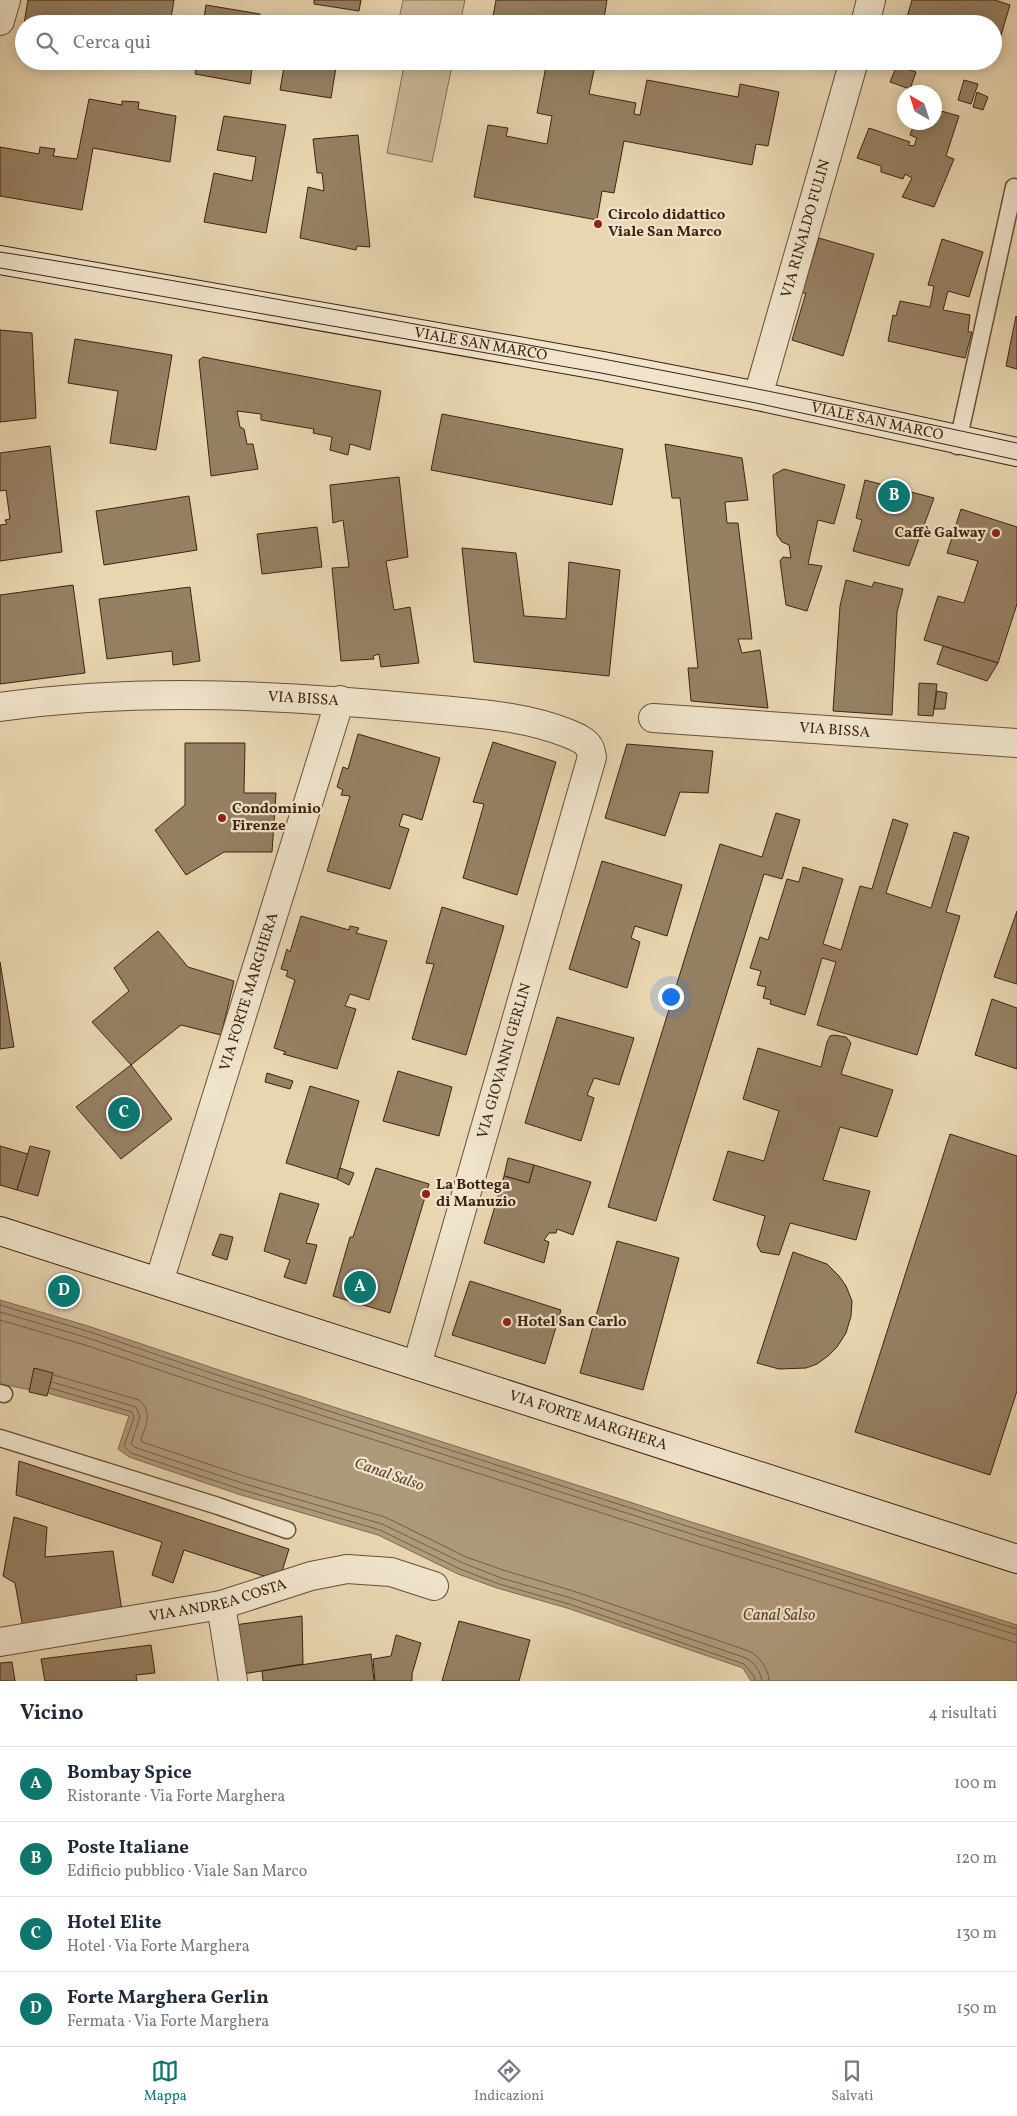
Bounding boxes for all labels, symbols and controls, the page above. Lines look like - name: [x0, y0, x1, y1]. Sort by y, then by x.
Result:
- search box: [15, 15, 1002, 70]
- icon: search: [33, 29, 61, 57]
- text: Cerca qui: [73, 30, 151, 56]
- north arrow: [897, 85, 942, 130]
- street label: VIA RINALDO FULIN: [776, 157, 836, 300]
- place label: Circolo didattico Viale San Marco: [608, 205, 726, 243]
- marker: Circolo didattico Viale San Marco: [592, 218, 604, 230]
- street label: VIALE SAN MARCO: [412, 322, 549, 367]
- street label: VIALE SAN MARCO: [809, 397, 945, 446]
- pin: B: [878, 477, 910, 515]
- place label: Caffè Galway: [894, 523, 987, 544]
- marker: Caffè Galway: [990, 527, 1002, 539]
- street label: VIA BISSA: [267, 686, 340, 712]
- street label: VIA BISSA: [798, 718, 871, 743]
- place label: Condominio Firenze: [232, 799, 321, 837]
- marker: Condominio Firenze: [216, 812, 228, 824]
- street label: VIA FORTE MARGHERA: [215, 909, 284, 1074]
- street label: VIA GIOVANNI GERLIN: [473, 981, 537, 1141]
- your location: [658, 984, 684, 1010]
- pin: C: [108, 1094, 140, 1132]
- place label: La Bottega di Manuzio: [436, 1175, 517, 1213]
- marker: La Bottega di Manuzio: [420, 1188, 432, 1200]
- pin: A: [344, 1268, 376, 1306]
- pin: D: [48, 1272, 80, 1310]
- place label: Hotel San Carlo: [517, 1312, 627, 1333]
- marker: Hotel San Carlo: [501, 1316, 513, 1328]
- street label: VIA FORTE MARGHERA: [506, 1385, 670, 1456]
- water label: Canal Salso: [351, 1453, 427, 1497]
- street label: VIA ANDREA COSTA: [148, 1574, 290, 1627]
- water label: Canal Salso: [743, 1605, 816, 1627]
- text: Vicino: [20, 1699, 84, 1728]
- text: 4 risultati: [928, 1703, 997, 1725]
- text: Bombay Spice: [67, 1760, 192, 1786]
- text: A: [30, 1773, 42, 1795]
- text: 100 m: [954, 1773, 997, 1795]
- text: Ristorante · Via Forte Marghera: [67, 1786, 285, 1808]
- text: Poste Italiane: [67, 1835, 189, 1861]
- text: B: [31, 1848, 41, 1870]
- text: 120 m: [955, 1848, 997, 1870]
- text: Edificio pubblico · Viale San Marco: [67, 1861, 307, 1883]
- text: Hotel Elite: [67, 1910, 162, 1936]
- text: C: [31, 1923, 41, 1945]
- text: 130 m: [956, 1923, 997, 1945]
- text: Hotel · Via Forte Marghera: [67, 1936, 250, 1958]
- text: Forte Marghera Gerlin: [67, 1985, 269, 2011]
- text: D: [30, 1998, 42, 2020]
- text: 150 m: [956, 1998, 997, 2020]
- text: Fermata · Via Forte Marghera: [67, 2011, 269, 2033]
- tab: Mappa: [144, 2057, 187, 2106]
- tab: Indicazioni: [474, 2057, 544, 2106]
- tab: Salvati: [831, 2057, 873, 2106]

